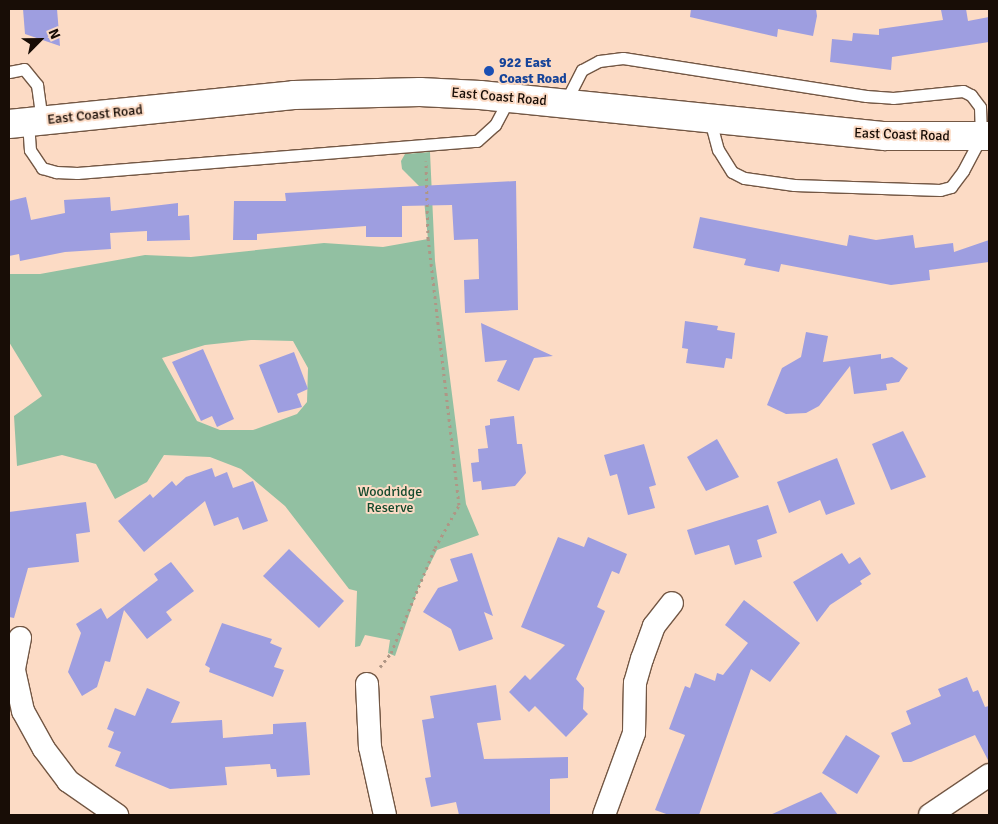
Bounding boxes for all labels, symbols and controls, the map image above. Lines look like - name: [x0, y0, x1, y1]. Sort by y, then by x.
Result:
- north arrow: [15, 15, 65, 65]
- text: N: [45, 26, 64, 42]
- place label: 922 East Coast Road: [499, 55, 567, 88]
- marker: 922 East Coast Road: [483, 65, 495, 77]
- street label: East Coast Road: [451, 84, 547, 110]
- street label: East Coast Road: [46, 102, 144, 128]
- street label: East Coast Road: [854, 125, 950, 145]
- park label: Woodridge Reserve: [358, 484, 422, 516]

